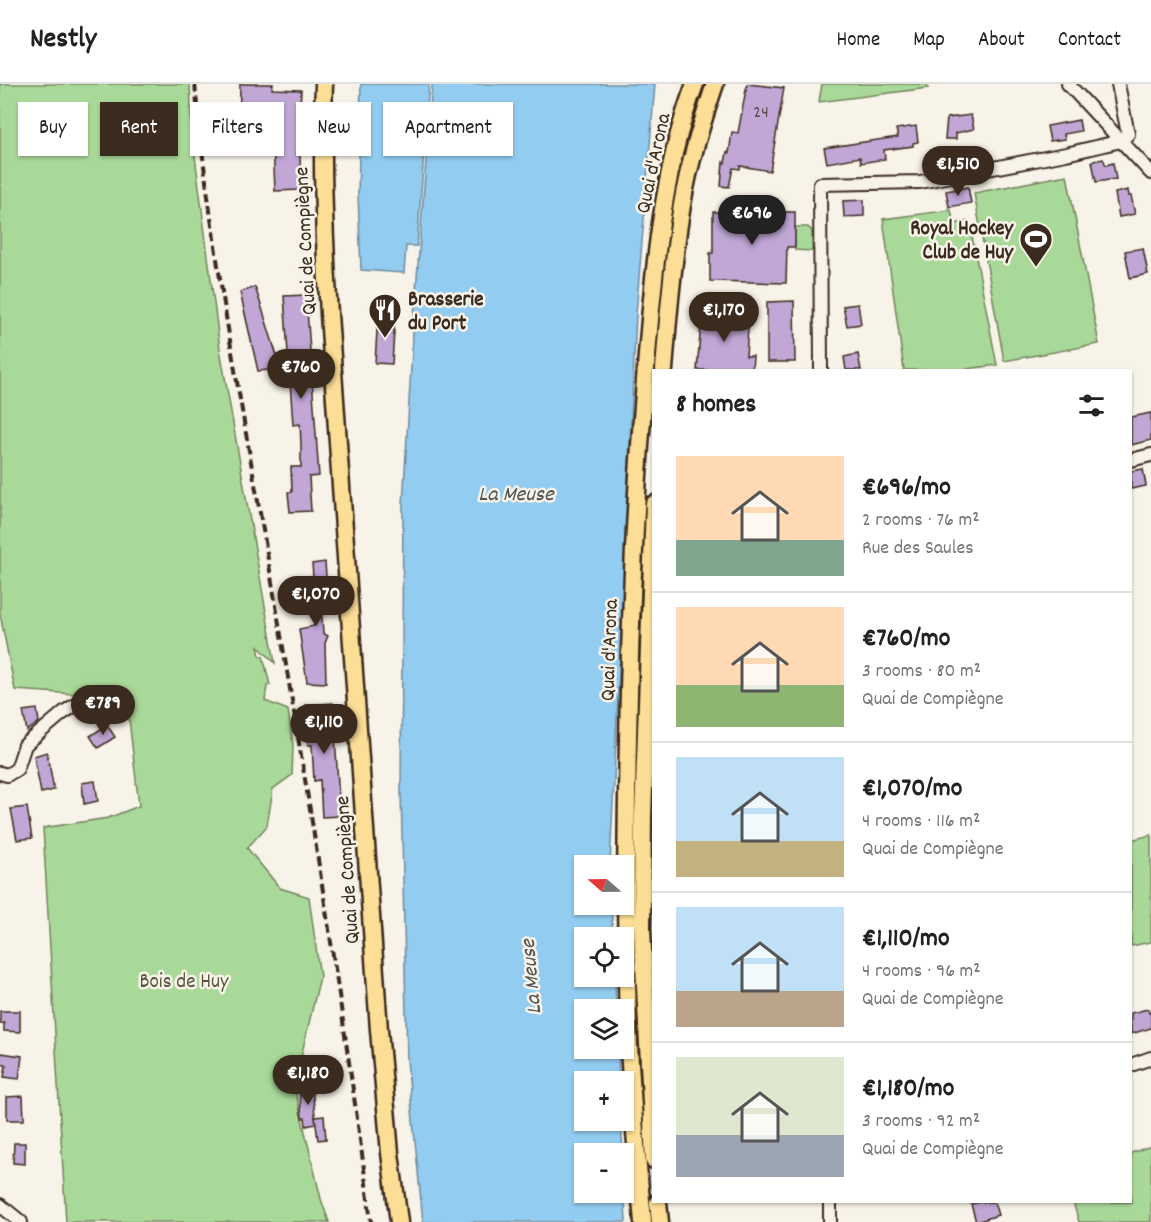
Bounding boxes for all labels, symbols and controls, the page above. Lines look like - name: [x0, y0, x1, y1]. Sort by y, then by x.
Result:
- text: Nestly: [30, 21, 96, 61]
- text: Home: [836, 26, 880, 56]
- text: Map: [913, 26, 945, 56]
- text: About: [978, 26, 1025, 56]
- text: Contact: [1058, 26, 1121, 56]
- house number: 24: [753, 101, 769, 126]
- chip: Buy: [18, 102, 88, 156]
- chip: Rent: [100, 102, 178, 156]
- chip: Filters: [190, 102, 284, 156]
- chip: New: [296, 102, 371, 156]
- chip: Apartment: [383, 102, 513, 156]
- street label: Quai d'Arona: [630, 110, 680, 217]
- pin: €1,510: [909, 146, 1007, 197]
- text: €1,510: [936, 151, 980, 179]
- street label: Quai de Compiègne: [288, 166, 326, 316]
- pin: €696: [716, 195, 788, 246]
- text: €696: [732, 200, 772, 228]
- place label: Royal Hockey Club de Huy: [910, 215, 1014, 269]
- sports icon: Royal Hockey Club de Huy: [1018, 221, 1054, 268]
- place label: Brasserie du Port: [408, 286, 483, 340]
- restaurant icon: Brasserie du Port: [367, 292, 403, 339]
- pin: €1,170: [675, 292, 773, 343]
- text: €1,170: [703, 297, 745, 325]
- pin: €760: [265, 349, 337, 400]
- text: €760: [281, 354, 321, 382]
- text: 8 homes: [676, 387, 756, 424]
- icon: filters: [1075, 389, 1108, 422]
- text: €696/mo: [862, 470, 951, 507]
- water label: La Meuse: [478, 480, 555, 511]
- icon: home: [724, 480, 796, 552]
- text: 2 rooms · 76 m²: [862, 507, 980, 535]
- text: Rue des Saules: [862, 535, 974, 563]
- pin: €1,070: [267, 576, 365, 627]
- text: €1,070: [292, 581, 340, 609]
- street label: Quai d'Arona: [594, 597, 628, 702]
- text: €760/mo: [862, 621, 950, 658]
- icon: home: [724, 631, 796, 703]
- text: 3 rooms · 80 m²: [862, 658, 981, 686]
- pin: €789: [67, 685, 139, 736]
- text: Quai de Compiègne: [862, 686, 1003, 714]
- text: €789: [85, 690, 121, 718]
- pin: €1,110: [275, 704, 373, 755]
- text: €1,110: [305, 709, 344, 737]
- text: €1,070/mo: [862, 771, 962, 808]
- icon: home: [724, 781, 796, 853]
- street label: Quai de Compiègne: [329, 795, 369, 945]
- text: 4 rooms · 116 m²: [862, 808, 980, 836]
- text: Quai de Compiègne: [862, 836, 1003, 864]
- north arrow: [574, 855, 634, 915]
- map controls: [574, 855, 634, 1203]
- text: €1,110/mo: [862, 921, 950, 958]
- button: locate: [574, 927, 634, 987]
- icon: home: [724, 931, 796, 1003]
- water label: La Meuse: [514, 937, 551, 1016]
- text: 4 rooms · 96 m²: [862, 958, 981, 986]
- park label: Bois de Huy: [140, 968, 229, 998]
- text: Quai de Compiègne: [862, 986, 1003, 1014]
- button: layers: [574, 999, 634, 1059]
- pin: €1,180: [259, 1055, 357, 1106]
- text: €1,180: [287, 1060, 329, 1088]
- button: +: [574, 1071, 634, 1131]
- text: €1,180/mo: [862, 1071, 954, 1108]
- icon: home: [724, 1081, 796, 1153]
- text: 3 rooms · 92 m²: [862, 1108, 980, 1136]
- text: Quai de Compiègne: [862, 1136, 1003, 1164]
- button: −: [574, 1143, 634, 1203]

